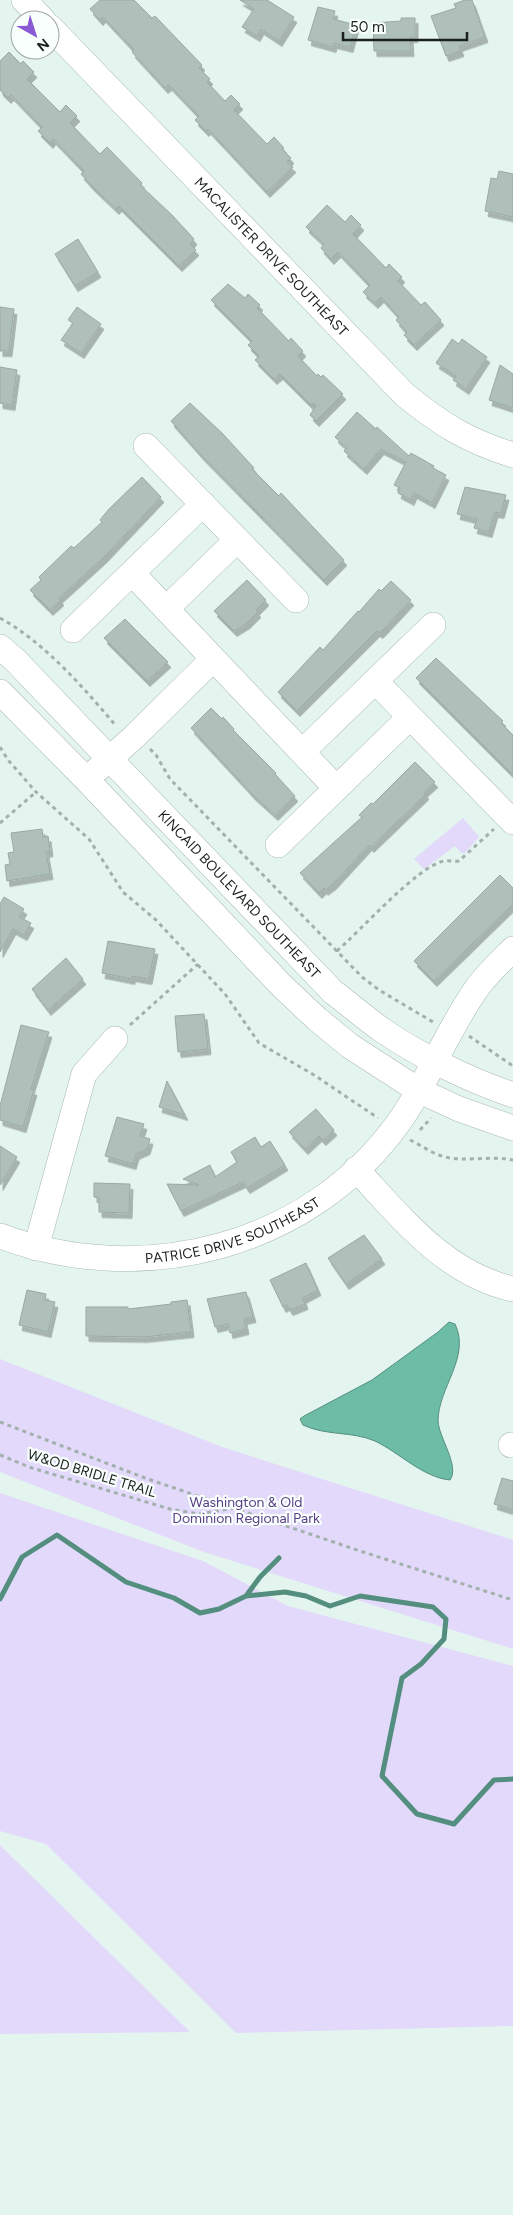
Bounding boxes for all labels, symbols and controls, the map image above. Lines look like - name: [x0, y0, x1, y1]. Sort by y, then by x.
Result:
- north arrow: [10, 10, 60, 60]
- scale bar: [343, 10, 467, 42]
- text: 50 m: [350, 18, 385, 36]
- text: N: [33, 35, 52, 55]
- street label: MACALISTER DRIVE SOUTHEAST: [191, 174, 352, 340]
- street label: KINCAID BOULEVARD SOUTHEAST: [154, 807, 324, 982]
- street label: PATRICE DRIVE SOUTHEAST: [144, 1194, 323, 1267]
- street label: W&OD BRIDLE TRAIL: [26, 1446, 159, 1501]
- park label: Washington & Old Dominion Regional Park: [172, 1494, 320, 1527]

